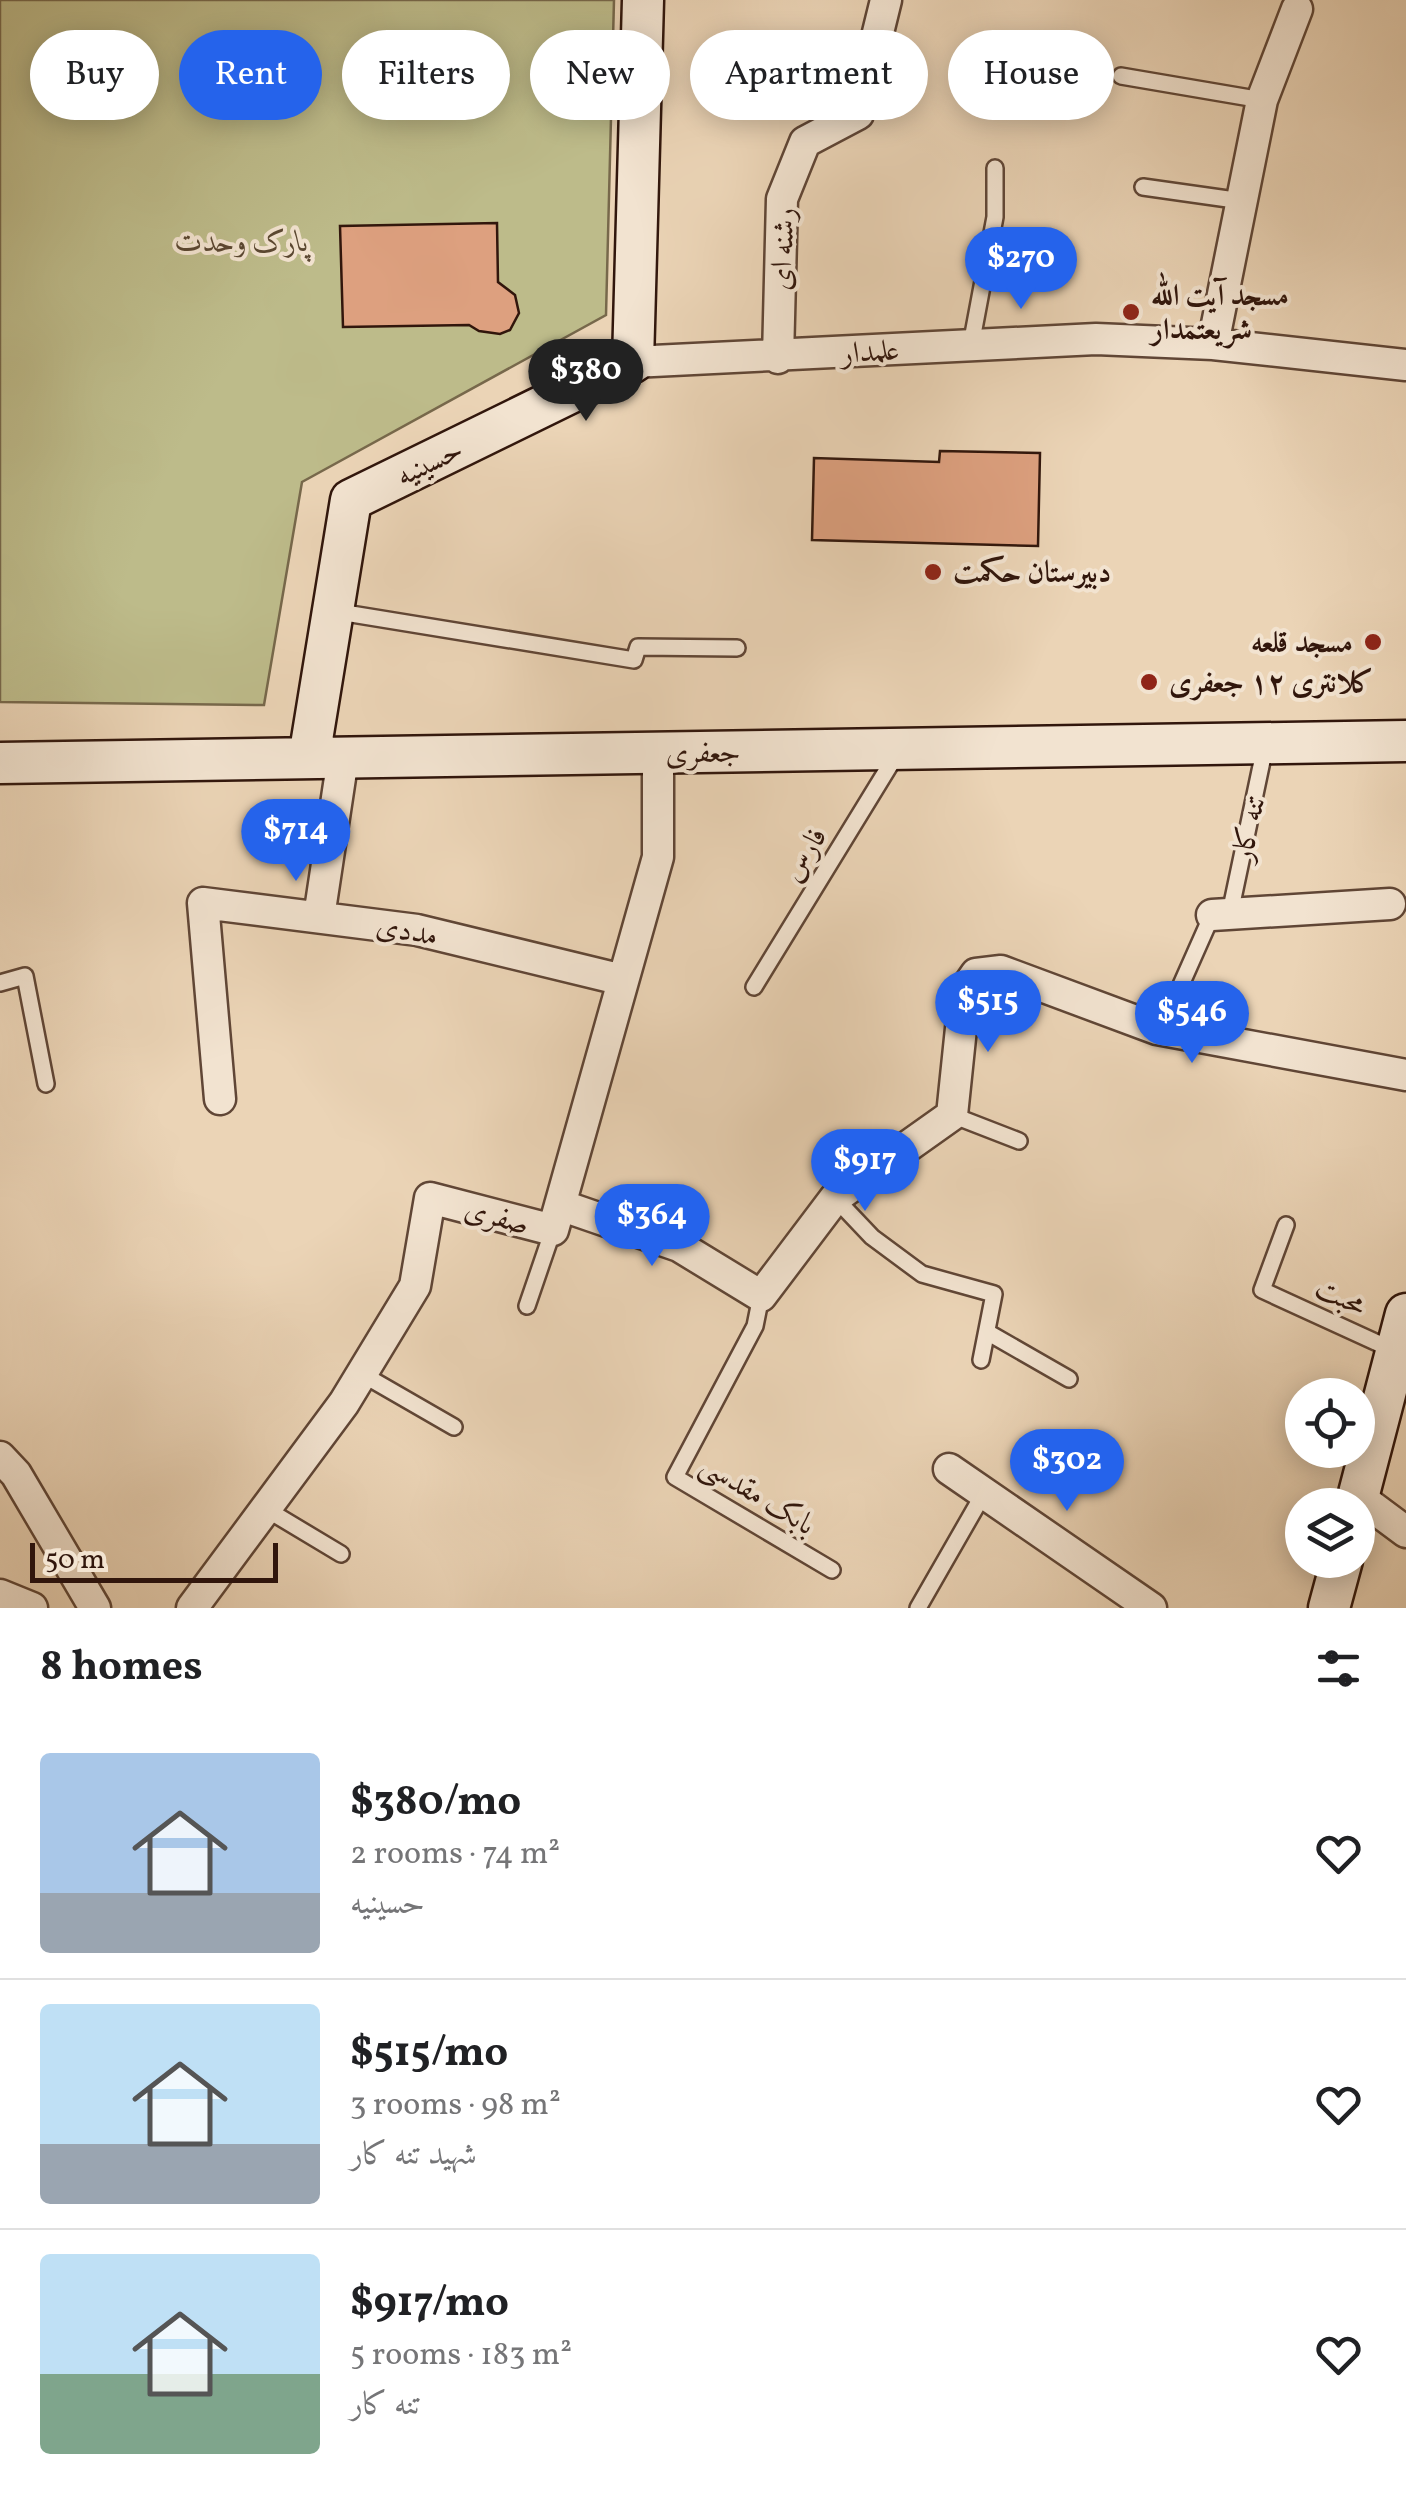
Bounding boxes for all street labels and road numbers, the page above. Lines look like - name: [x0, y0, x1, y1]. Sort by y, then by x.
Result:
- street label: رشنه ای: [761, 206, 807, 292]
- street label: علمدار: [837, 330, 901, 376]
- street label: حسینیه: [389, 430, 471, 498]
- street label: جعفری: [665, 732, 741, 776]
- street label: تنه کار: [1222, 791, 1277, 869]
- street label: فارس: [773, 820, 839, 891]
- street label: مددی: [372, 906, 441, 958]
- street label: صفری: [459, 1189, 534, 1247]
- street label: محبت: [1308, 1268, 1373, 1328]
- street label: بابک مقدسی: [691, 1445, 822, 1547]

